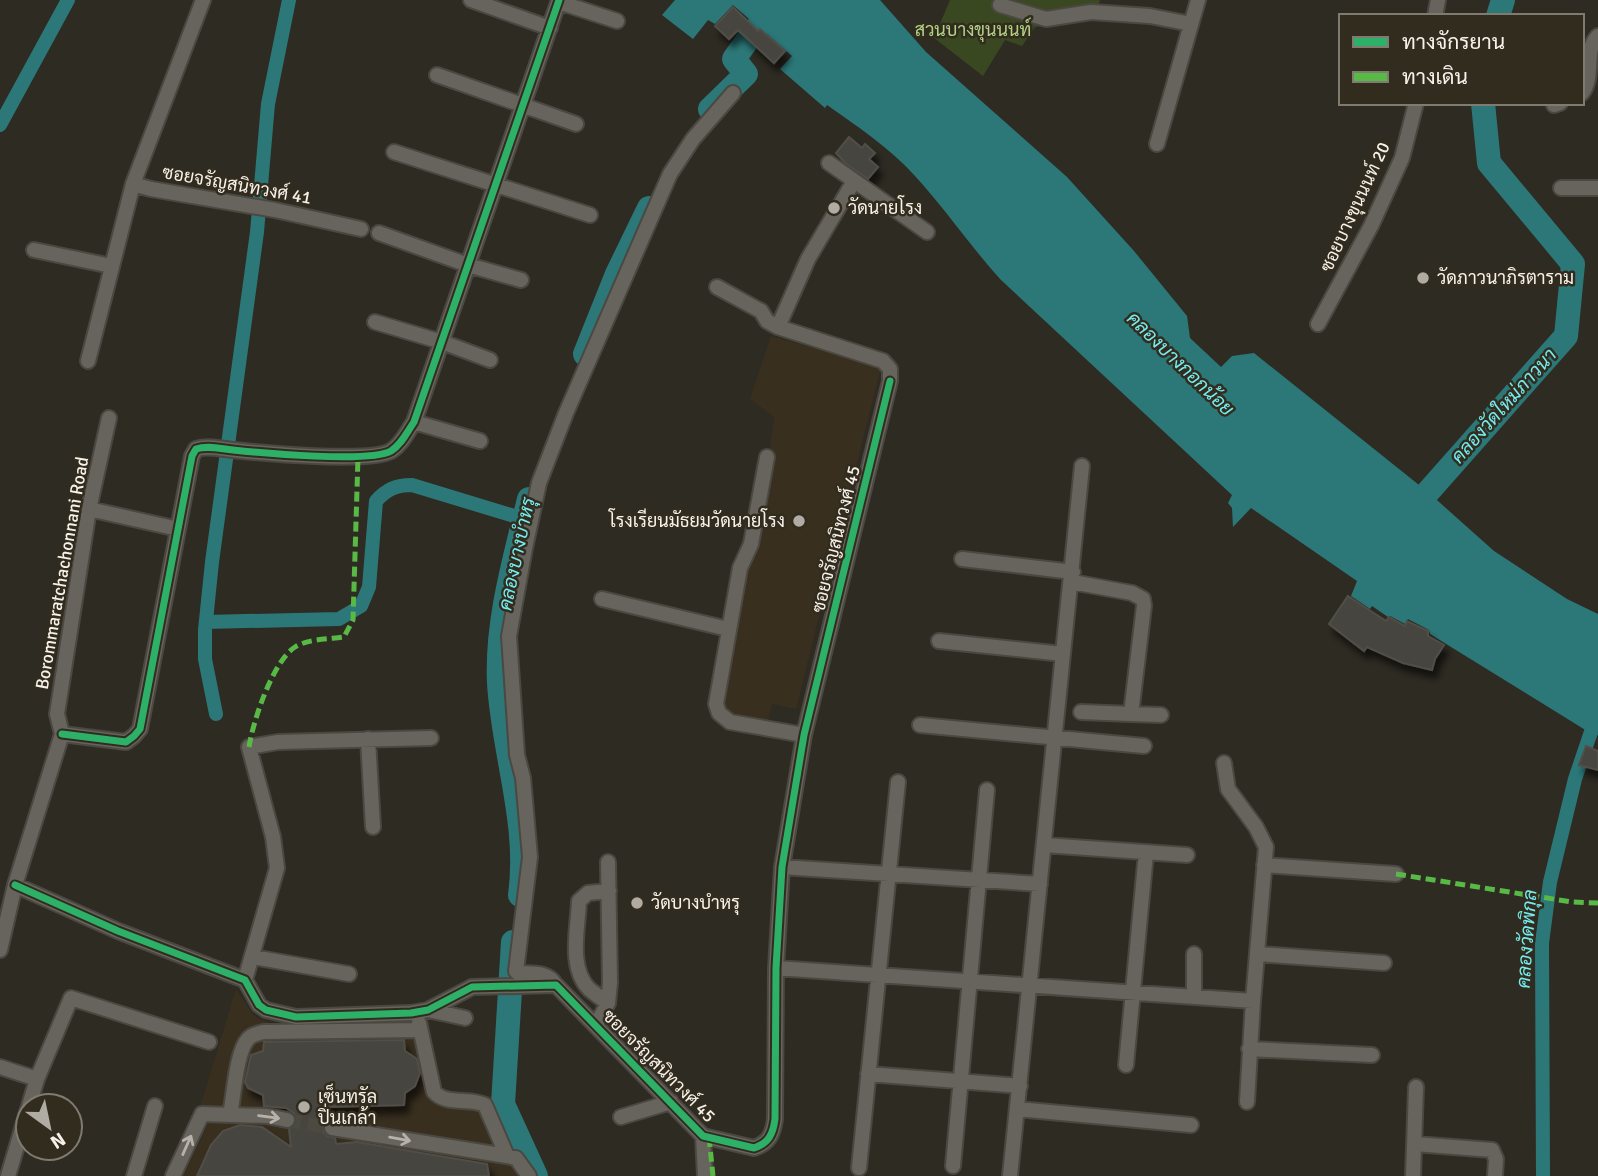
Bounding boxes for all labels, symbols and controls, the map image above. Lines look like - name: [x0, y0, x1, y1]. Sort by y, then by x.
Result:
- legend: [1339, 14, 1584, 105]
- park label: สวนบางขุนนนท์: [915, 17, 1031, 42]
- text: ทางจักรยาน: [1402, 29, 1505, 55]
- text: ทางเดิน: [1402, 64, 1468, 90]
- street label: ซอยบางขุนนนท์ 20: [1313, 138, 1396, 276]
- street label: ซอยจรัญสนิทวงศ์ 41: [161, 159, 314, 209]
- place label: วัดนายโรง: [848, 195, 922, 219]
- marker: วัดนายโรง: [826, 200, 842, 216]
- place label: วัดภาวนาภิรตาราม: [1437, 267, 1574, 289]
- marker: วัดภาวนาภิรตาราม: [1415, 270, 1431, 286]
- water label: คลองบางกอกน้อย: [1121, 307, 1239, 421]
- water label: คลองวัดใหม่ภาวนา: [1445, 343, 1562, 468]
- street label: Borommaratchachonnani Road: [31, 455, 93, 691]
- street label: ซอยจรัญสนิทวงศ์ 45: [805, 463, 865, 615]
- water label: คลองบางบำหรุ: [493, 494, 541, 613]
- place label: โรงเรียนมัธยมวัดนายโรง: [608, 508, 785, 532]
- marker: โรงเรียนมัธยมวัดนายโรง: [791, 513, 807, 529]
- water label: คลองวัดพิกุล: [1512, 889, 1542, 989]
- place label: วัดบางบำหรุ: [651, 892, 740, 915]
- marker: วัดบางบำหรุ: [629, 895, 645, 911]
- street label: ซอยจรัญสนิทวงศ์ 45: [598, 1003, 722, 1127]
- place label: เซ็นทรัล ปิ่นเกล้า: [318, 1083, 377, 1129]
- north arrow: [14, 1092, 84, 1162]
- marker: เซ็นทรัล ปิ่นเกล้า: [296, 1099, 312, 1115]
- one-way arrow: [257, 1111, 280, 1124]
- text: N: [46, 1127, 70, 1154]
- one-way arrow: [388, 1133, 411, 1146]
- one-way arrow: [181, 1135, 194, 1156]

